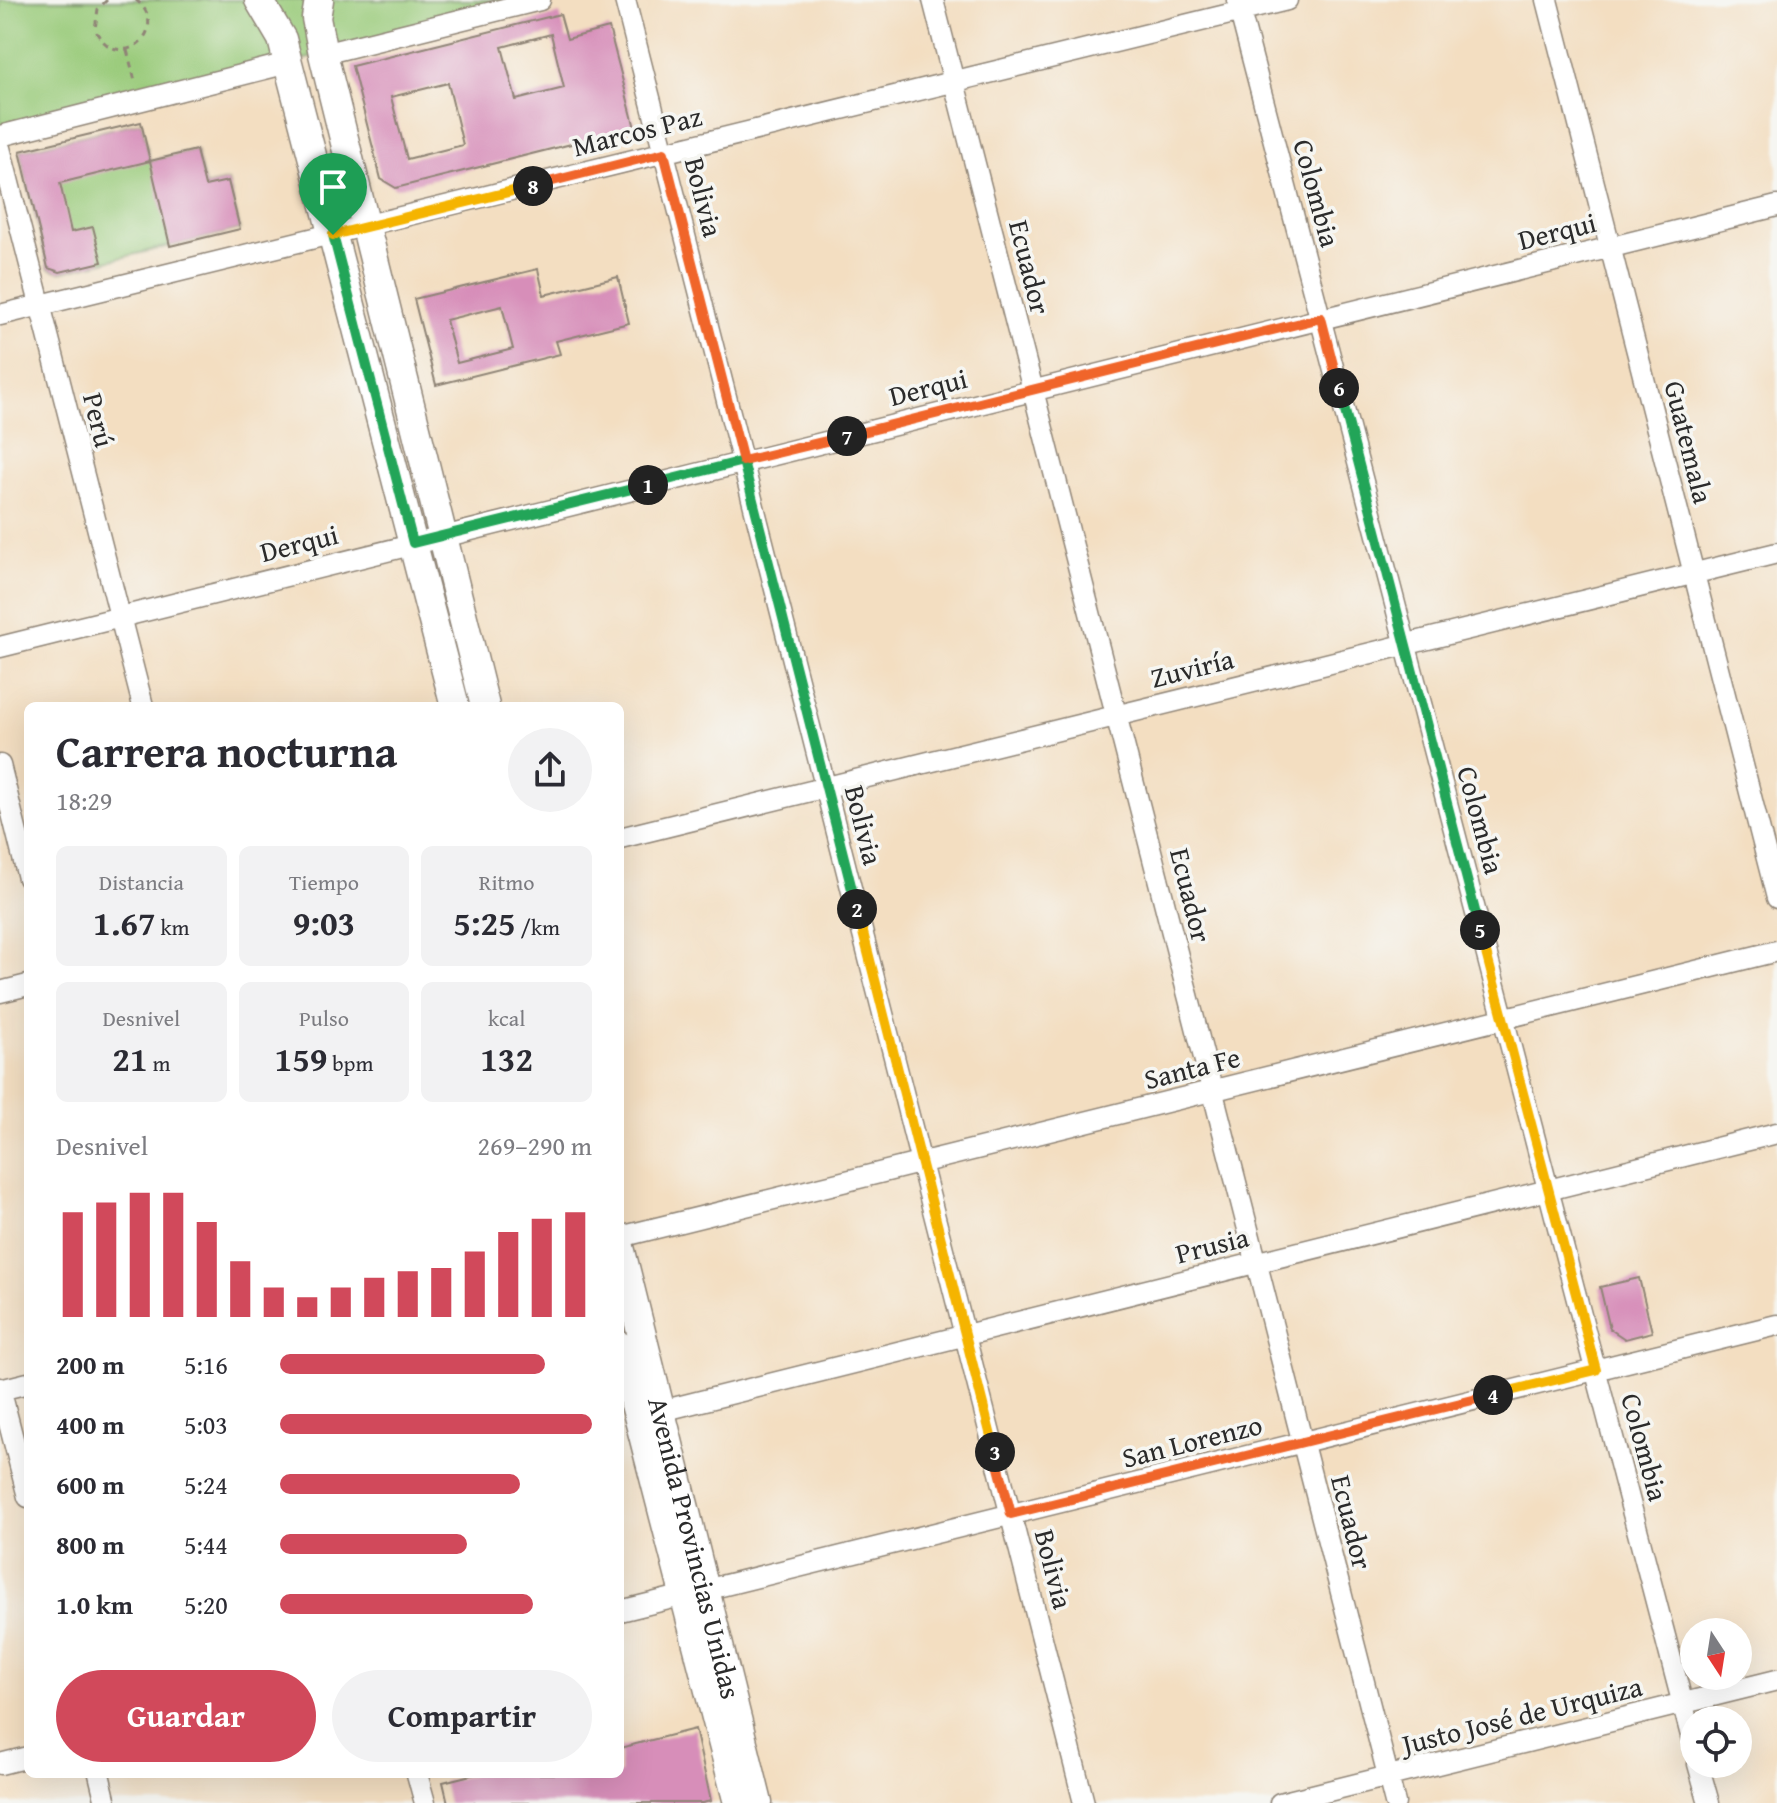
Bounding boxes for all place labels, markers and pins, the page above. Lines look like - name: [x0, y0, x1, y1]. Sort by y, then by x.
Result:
- pin: [299, 153, 367, 235]
- pin: 8: [513, 166, 553, 206]
- pin: 6: [1319, 368, 1359, 408]
- pin: 7: [827, 416, 867, 456]
- pin: 1: [628, 465, 668, 505]
- pin: 2: [837, 889, 877, 929]
- pin: 5: [1460, 910, 1500, 950]
- pin: 4: [1473, 1375, 1513, 1415]
- pin: 3: [975, 1432, 1015, 1472]

